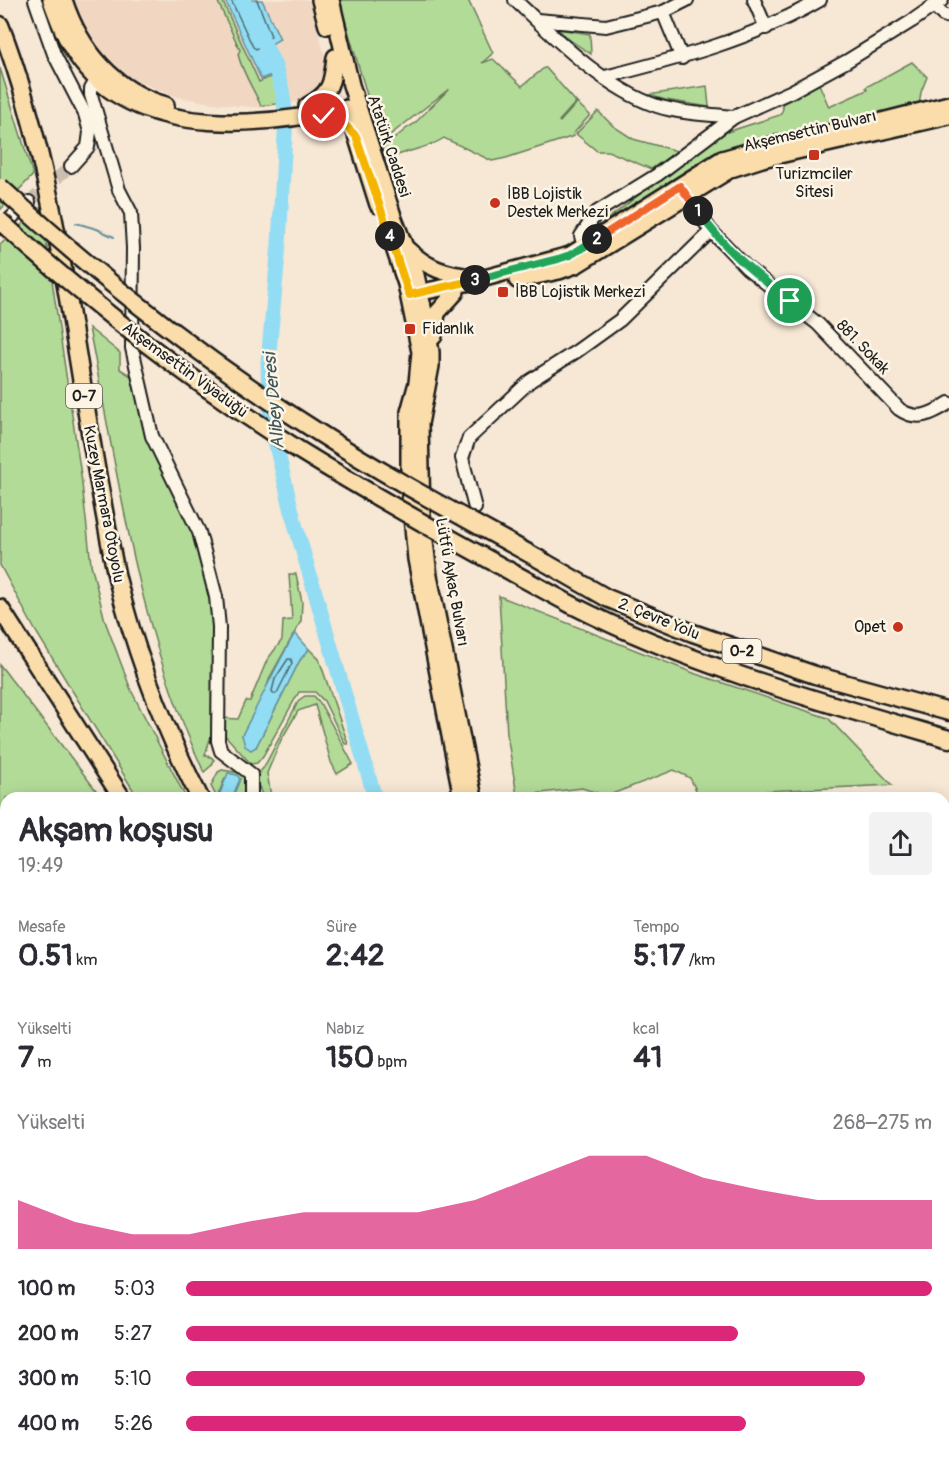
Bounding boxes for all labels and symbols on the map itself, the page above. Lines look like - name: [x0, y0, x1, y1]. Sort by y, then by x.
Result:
- pin: [298, 90, 349, 141]
- street label: Atatürk Caddesi: [363, 92, 415, 200]
- street label: Akşemsettin Bulvarı: [742, 106, 878, 156]
- marker: Turizmciler Sitesi: [807, 148, 821, 162]
- place label: Turizmciler Sitesi: [775, 164, 853, 202]
- place label: İBB Lojistik Destek Merkezi: [507, 184, 609, 222]
- marker: İBB Lojistik Destek Merkezi: [488, 196, 502, 210]
- pin: 1: [683, 196, 713, 226]
- pin: 4: [375, 221, 405, 251]
- pin: 2: [582, 224, 612, 254]
- pin: 3: [460, 265, 490, 295]
- pin: [764, 275, 815, 326]
- place label: İBB Lojistik Merkezi: [515, 282, 645, 302]
- marker: İBB Lojistik Merkezi: [496, 285, 510, 299]
- street label: 881. Sokak: [832, 316, 894, 379]
- street label: Akşemsettin Viyadüğü: [118, 318, 252, 422]
- place label: Fidanlık: [422, 319, 474, 339]
- marker: Fidanlık: [403, 322, 417, 336]
- water label: Alibey Deresi: [258, 349, 290, 450]
- road number: O-7: [66, 384, 102, 408]
- street label: Kuzey Marmara Otoyolu: [79, 424, 129, 584]
- street label: Lütfü Aykaç Bulvarı: [431, 516, 473, 648]
- street label: 2. Çevre Yolu: [615, 594, 703, 644]
- place label: Opet: [854, 617, 887, 637]
- marker: Opet: [891, 620, 905, 634]
- road number: O-2: [722, 639, 762, 663]

